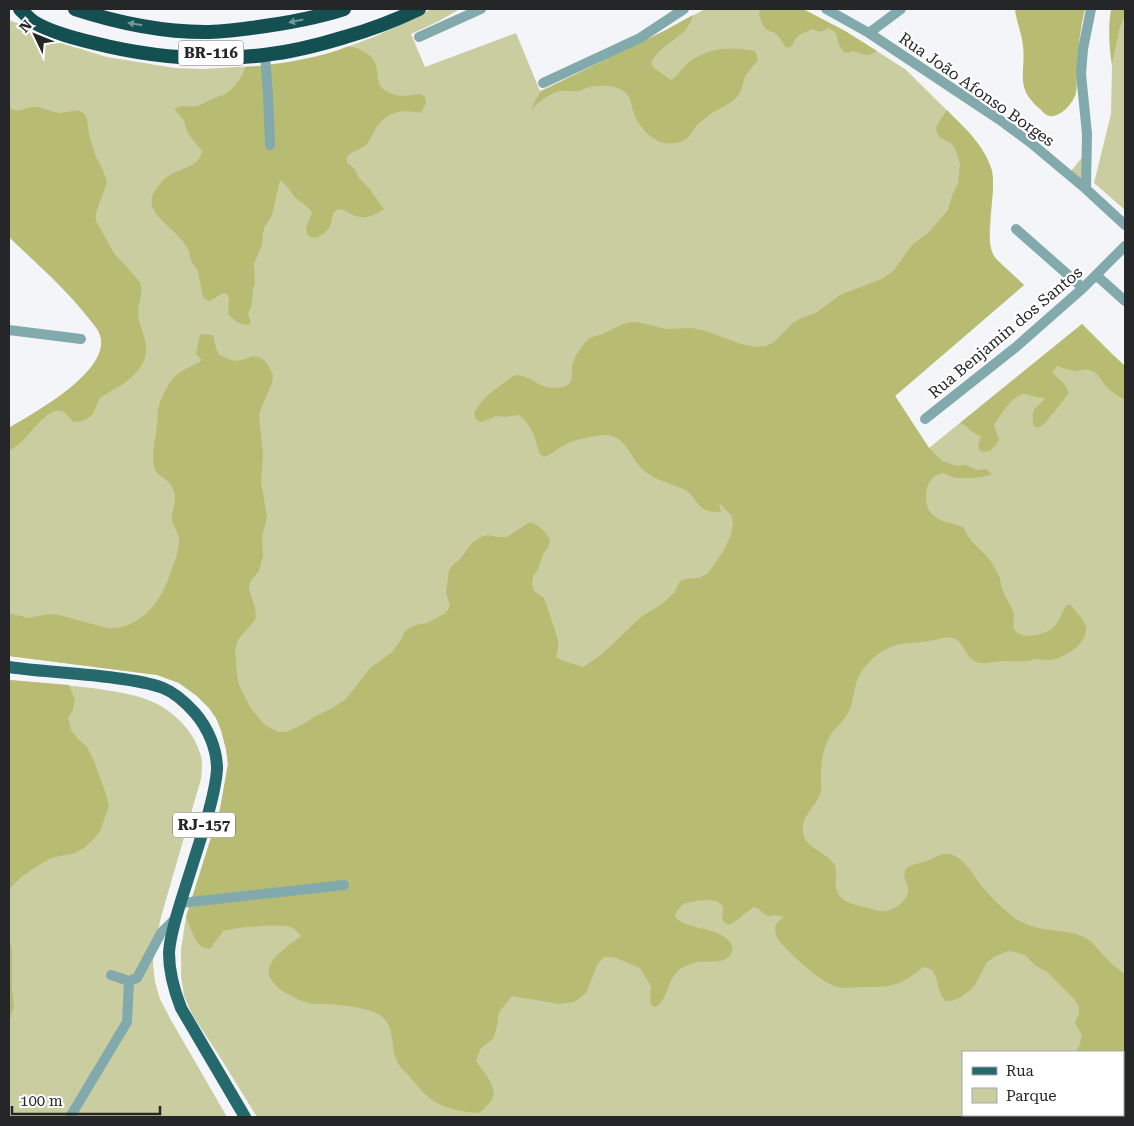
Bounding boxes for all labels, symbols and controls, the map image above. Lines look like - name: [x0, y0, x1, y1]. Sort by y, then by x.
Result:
- north arrow: [10, 10, 60, 60]
- text: N: [16, 17, 35, 36]
- one-way arrow: [289, 17, 304, 25]
- one-way arrow: [127, 19, 143, 27]
- street label: Rua João Afonso Borges: [895, 28, 1058, 151]
- road number: BR-116: [178, 40, 244, 66]
- street label: Rua Benjamin dos Santos: [925, 262, 1086, 402]
- road number: RJ-157: [173, 812, 235, 838]
- legend: [962, 1051, 1124, 1116]
- text: Rua: [1006, 1062, 1034, 1080]
- scale bar: [12, 1084, 160, 1116]
- text: Parque: [1006, 1087, 1057, 1105]
- text: 100 m: [20, 1092, 63, 1110]

